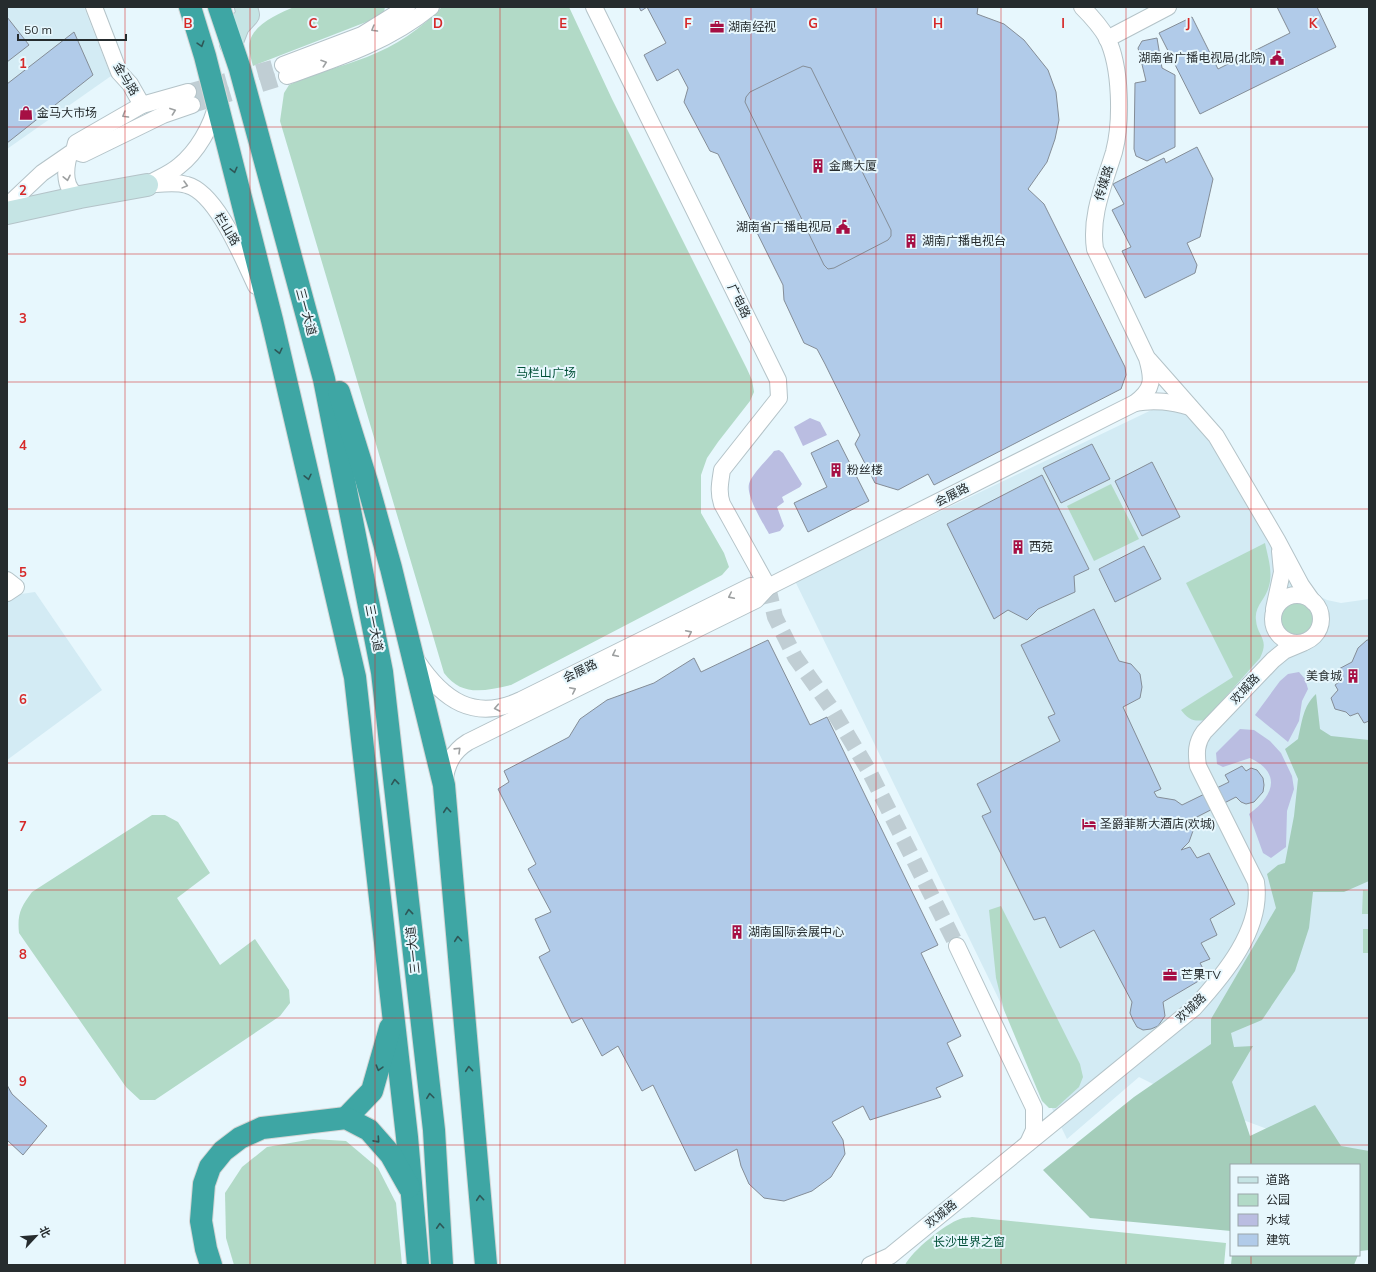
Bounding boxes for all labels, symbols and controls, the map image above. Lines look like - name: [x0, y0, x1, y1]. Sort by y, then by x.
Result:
- text: B: [184, 15, 193, 31]
- text: C: [309, 15, 318, 31]
- text: D: [433, 15, 443, 31]
- text: E: [559, 15, 567, 31]
- text: F: [684, 15, 692, 31]
- text: G: [808, 15, 818, 31]
- text: H: [933, 15, 943, 31]
- text: I: [1061, 15, 1065, 31]
- text: J: [1186, 15, 1190, 31]
- text: K: [1309, 15, 1319, 31]
- scale bar: [18, 16, 126, 42]
- office icon: 湖南经视: [709, 19, 725, 35]
- place label: 湖南经视: [728, 19, 776, 34]
- text: 50 m: [24, 22, 52, 37]
- one-way arrow: [371, 24, 378, 31]
- one-way arrow: [196, 41, 205, 48]
- place label: 湖南省广播电视局(北院): [1138, 50, 1266, 65]
- public building icon: 湖南省广播电视局(北院): [1269, 50, 1285, 66]
- text: 1: [19, 55, 27, 71]
- street label: 金马路: [111, 59, 142, 98]
- one-way arrow: [320, 60, 327, 68]
- shop icon: 金马大市场: [18, 105, 34, 121]
- place label: 金马大市场: [37, 105, 97, 120]
- one-way arrow: [169, 108, 176, 116]
- one-way arrow: [122, 110, 129, 117]
- building icon: 金鹰大厦: [810, 158, 826, 174]
- place label: 金鹰大厦: [829, 158, 877, 173]
- street label: 传媒路: [1091, 163, 1116, 202]
- one-way arrow: [229, 167, 237, 173]
- one-way arrow: [62, 175, 71, 181]
- one-way arrow: [182, 180, 189, 189]
- text: 2: [19, 182, 27, 198]
- street label: 栏山路: [212, 209, 243, 248]
- place label: 湖南省广播电视局: [736, 219, 832, 234]
- public building icon: 湖南省广播电视局: [835, 219, 851, 235]
- building icon: 湖南广播电视台: [903, 233, 919, 249]
- place label: 湖南广播电视台: [922, 233, 1006, 248]
- street label: 广电路: [725, 281, 754, 320]
- street label: 三一大道: [293, 287, 320, 337]
- text: 3: [19, 310, 27, 326]
- one-way arrow: [274, 347, 282, 354]
- park label: 马栏山广场: [516, 365, 576, 380]
- text: 4: [19, 437, 27, 453]
- building icon: 粉丝楼: [828, 462, 844, 478]
- place label: 粉丝楼: [847, 462, 883, 477]
- one-way arrow: [304, 474, 312, 480]
- street label: 会展路: [932, 480, 971, 509]
- building icon: 西苑: [1010, 539, 1026, 555]
- place label: 西苑: [1029, 539, 1053, 554]
- text: 5: [19, 564, 27, 580]
- one-way arrow: [728, 591, 735, 599]
- street label: 三一大道: [363, 603, 386, 653]
- one-way arrow: [685, 630, 693, 638]
- one-way arrow: [611, 649, 619, 657]
- street label: 会展路: [560, 656, 599, 685]
- place label: 美食城: [1306, 668, 1342, 683]
- building icon: 美食城: [1345, 668, 1361, 684]
- street label: 欢城路: [1227, 670, 1262, 707]
- one-way arrow: [569, 687, 576, 695]
- text: 6: [19, 691, 27, 707]
- one-way arrow: [494, 703, 500, 712]
- one-way arrow: [453, 747, 461, 755]
- one-way arrow: [390, 779, 399, 786]
- one-way arrow: [442, 807, 451, 813]
- hotel icon: 圣爵菲斯大酒店(欢城): [1081, 816, 1097, 832]
- place label: 圣爵菲斯大酒店(欢城): [1100, 816, 1216, 831]
- text: 7: [19, 818, 27, 834]
- one-way arrow: [405, 909, 414, 915]
- building icon: 湖南国际会展中心: [729, 924, 745, 940]
- place label: 湖南国际会展中心: [748, 924, 844, 939]
- street label: 三一大道: [403, 925, 422, 975]
- one-way arrow: [453, 936, 462, 942]
- text: 8: [19, 946, 27, 962]
- office icon: 芒果TV: [1162, 967, 1178, 983]
- place label: 芒果TV: [1181, 967, 1221, 982]
- street label: 欢城路: [1172, 990, 1209, 1025]
- one-way arrow: [375, 1064, 384, 1071]
- one-way arrow: [465, 1066, 474, 1072]
- text: 9: [19, 1073, 27, 1089]
- one-way arrow: [426, 1093, 435, 1100]
- one-way arrow: [373, 1135, 380, 1143]
- legend: [1230, 1164, 1360, 1256]
- text: 道路: [1266, 1172, 1290, 1187]
- text: 公园: [1266, 1192, 1290, 1207]
- one-way arrow: [476, 1195, 485, 1201]
- street label: 欢城路: [922, 1196, 959, 1231]
- text: 水域: [1266, 1212, 1290, 1227]
- north arrow: [16, 1216, 56, 1256]
- one-way arrow: [435, 1223, 444, 1229]
- text: 北: [36, 1224, 54, 1240]
- text: 建筑: [1266, 1232, 1290, 1247]
- park label: 长沙世界之窗: [933, 1234, 1005, 1249]

